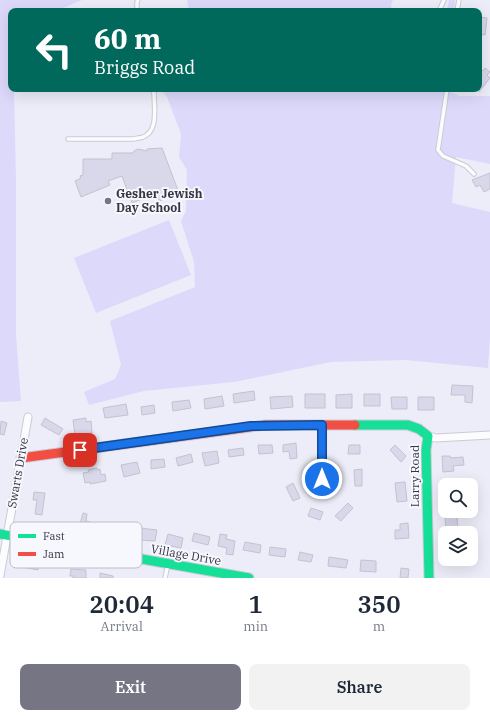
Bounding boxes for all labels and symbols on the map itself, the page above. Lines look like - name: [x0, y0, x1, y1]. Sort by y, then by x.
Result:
- place label: Gesher Jewish Day School: [116, 186, 203, 215]
- marker: Gesher Jewish Day School: [103, 196, 113, 206]
- pin: [63, 433, 97, 467]
- street label: Swarts Drive: [4, 436, 31, 509]
- street label: Larry Road: [407, 445, 422, 507]
- position arrow: [301, 458, 343, 500]
- legend: [10, 522, 142, 568]
- text: Fast: [43, 529, 65, 543]
- street label: Village Drive: [150, 541, 222, 568]
- text: Jam: [43, 547, 65, 561]

